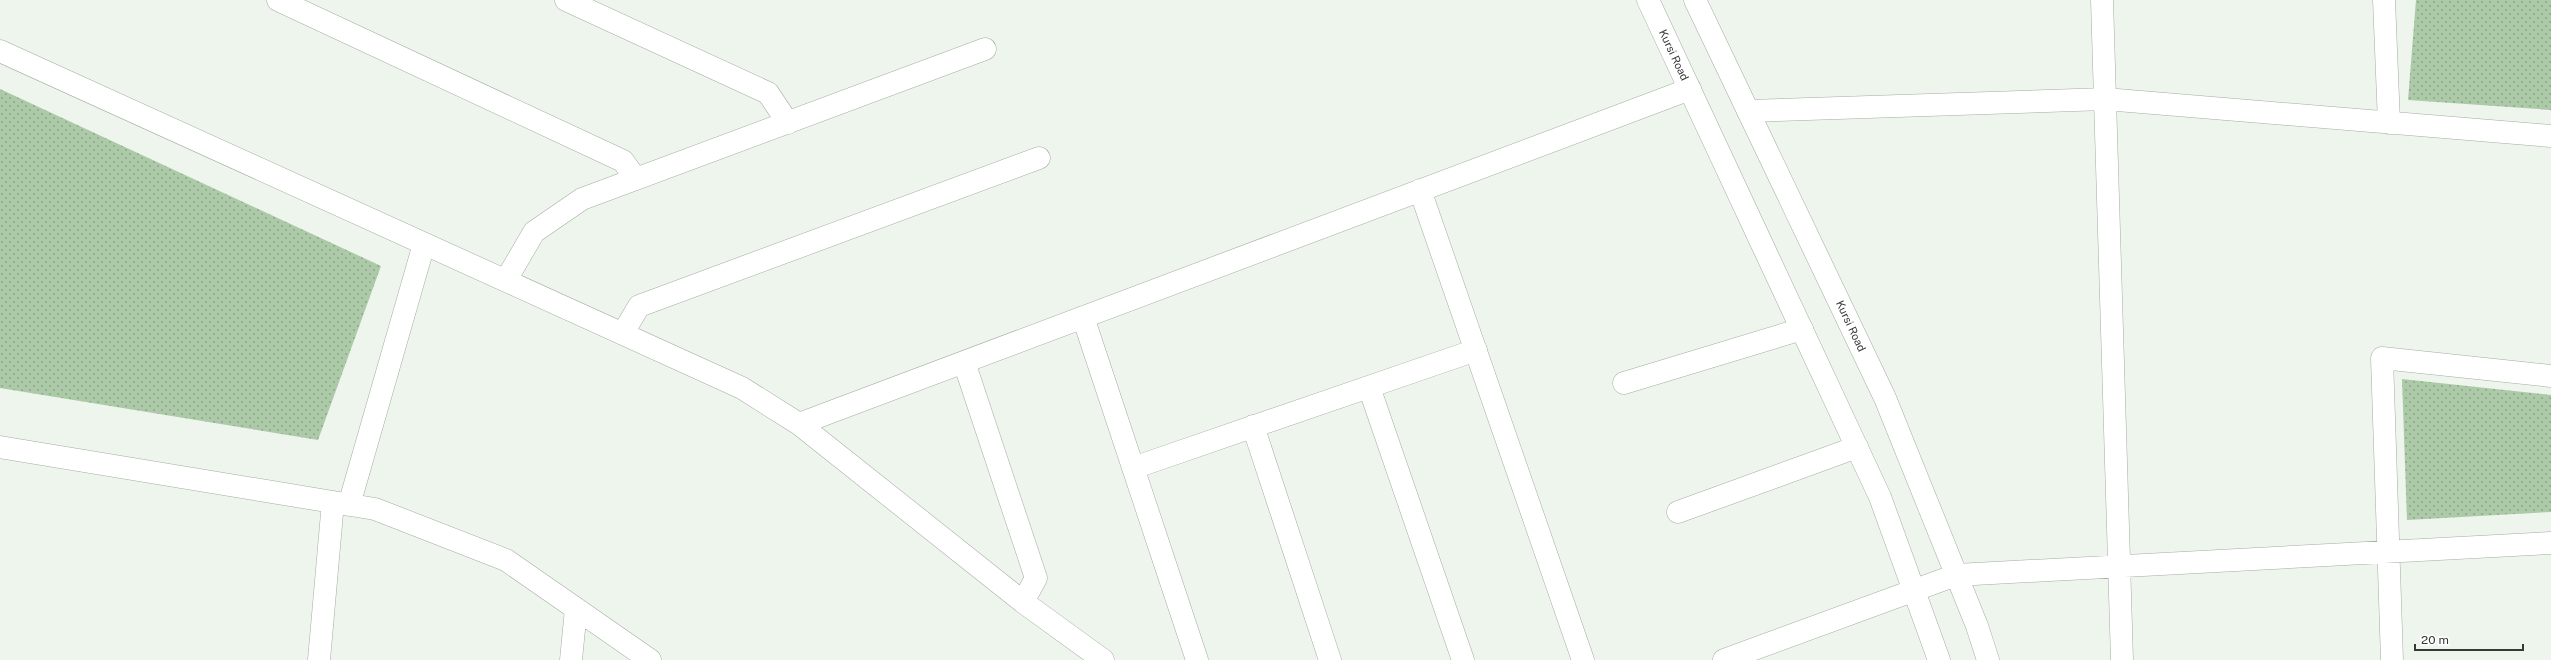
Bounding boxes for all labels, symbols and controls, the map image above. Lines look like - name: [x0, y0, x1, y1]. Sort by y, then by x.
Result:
- street label: Kursi Road: [1657, 28, 1691, 82]
- street label: Kursi Road: [1834, 299, 1868, 353]
- scale bar: [2415, 626, 2523, 652]
- text: 20 m: [2421, 633, 2449, 647]

